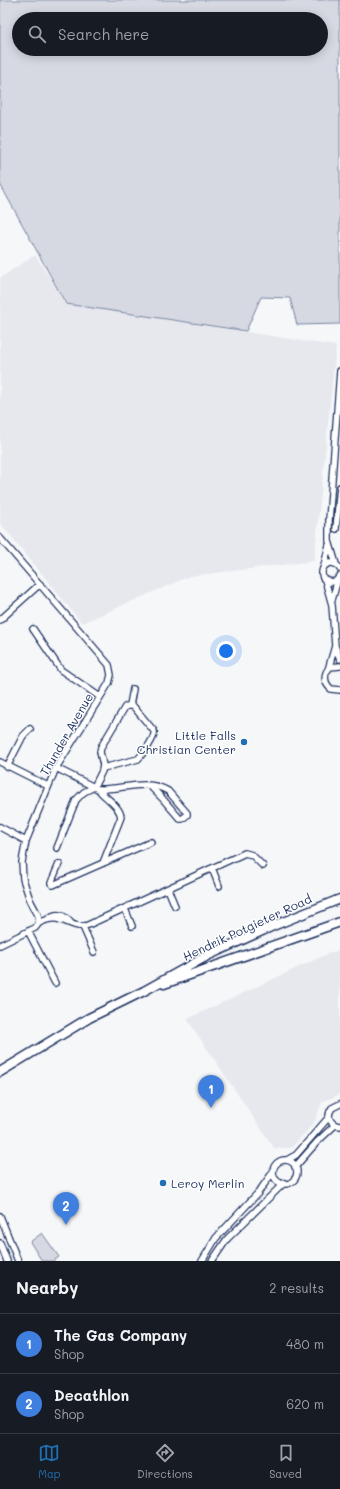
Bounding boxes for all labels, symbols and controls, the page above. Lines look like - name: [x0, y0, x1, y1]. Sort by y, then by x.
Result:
- search box: [12, 12, 328, 56]
- icon: search: [26, 23, 48, 45]
- text: Search here: [58, 24, 149, 44]
- your location: [216, 641, 236, 661]
- street label: Thunder Avenue: [36, 690, 96, 778]
- place label: Little Falls Christian Center: [137, 727, 236, 757]
- marker: Little Falls Christian Center: [239, 737, 249, 747]
- street label: Hendrik Potgieter Road: [180, 890, 314, 964]
- pin: 1: [198, 1075, 224, 1108]
- place label: Leroy Merlin: [171, 1175, 244, 1191]
- marker: Leroy Merlin: [158, 1178, 168, 1188]
- pin: 2: [53, 1192, 79, 1225]
- text: Nearby: [16, 1276, 78, 1298]
- text: 2 results: [269, 1279, 324, 1296]
- text: The Gas Company: [54, 1325, 187, 1345]
- text: 1: [26, 1335, 32, 1352]
- text: 480 m: [286, 1335, 324, 1352]
- text: Shop: [54, 1345, 84, 1362]
- text: Decathlon: [54, 1385, 129, 1405]
- text: 2: [25, 1395, 33, 1412]
- text: 620 m: [286, 1395, 324, 1412]
- text: Shop: [54, 1405, 84, 1422]
- tab: Map: [38, 1442, 61, 1481]
- tab: Directions: [137, 1442, 193, 1481]
- tab: Saved: [269, 1442, 302, 1481]

